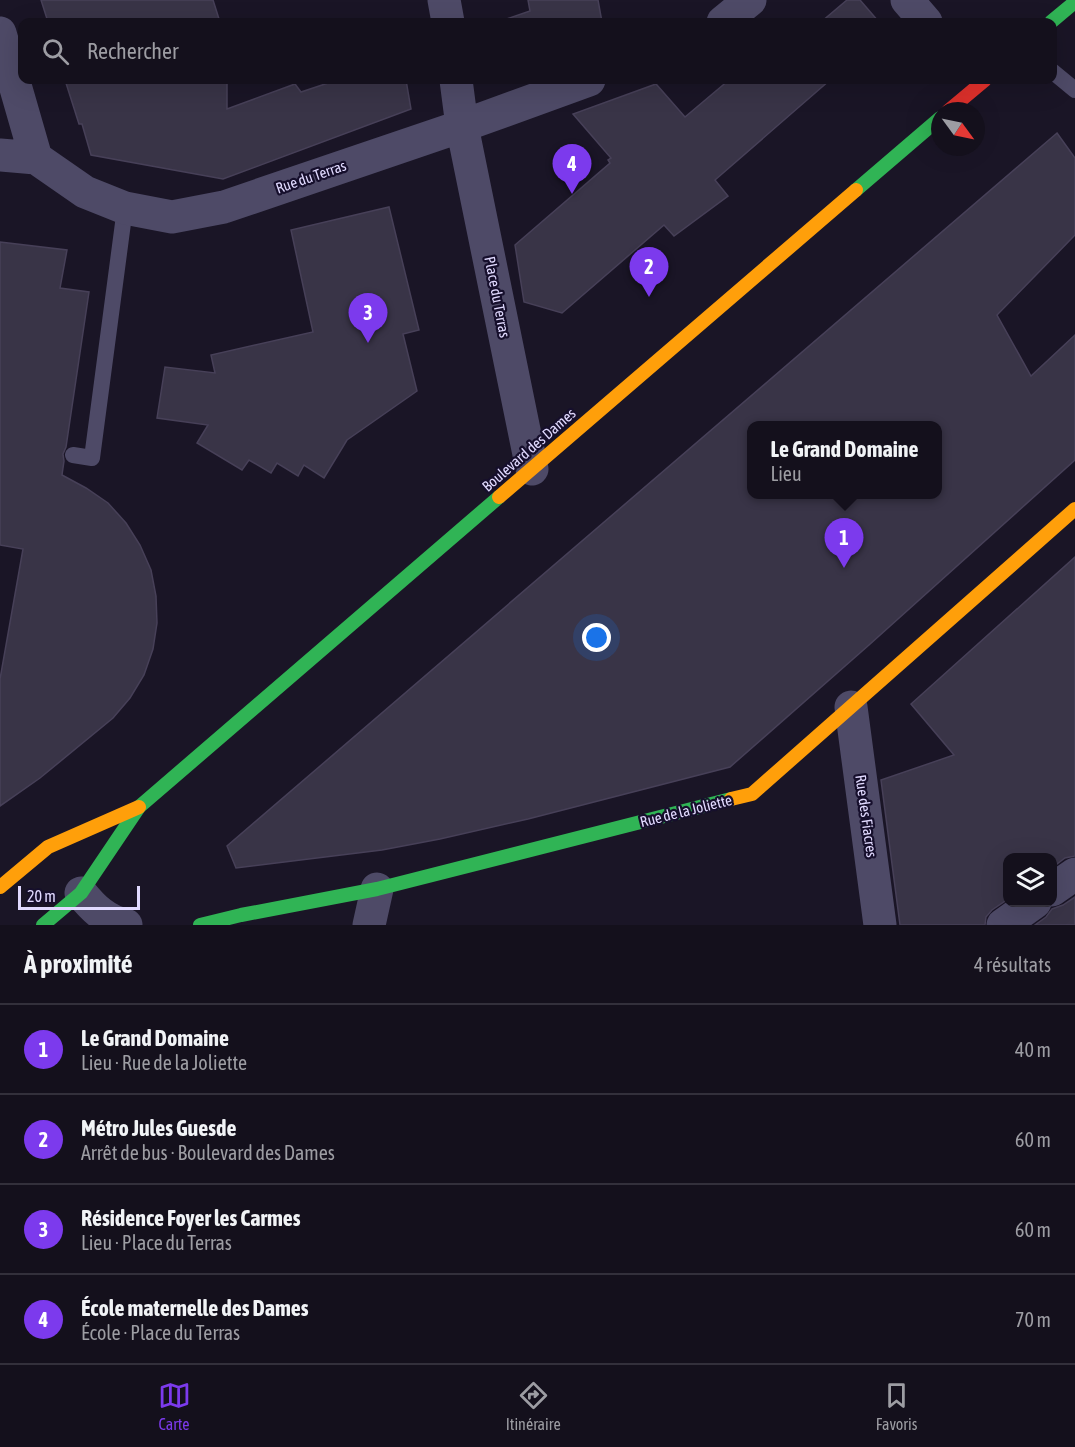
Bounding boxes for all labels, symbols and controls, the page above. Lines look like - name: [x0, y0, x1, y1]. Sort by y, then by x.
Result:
- search box: [18, 18, 1057, 84]
- icon: search: [39, 35, 72, 68]
- text: Rechercher: [87, 38, 178, 64]
- north arrow: [931, 102, 985, 156]
- pin: 4: [552, 144, 592, 194]
- street label: Rue du Terras: [273, 157, 348, 197]
- pin: 2: [630, 248, 668, 297]
- street label: Place du Terras: [481, 255, 514, 339]
- pin: 3: [348, 294, 388, 343]
- street label: Boulevard des Dames: [479, 404, 579, 495]
- popup: [747, 421, 942, 499]
- text: Le Grand Domaine: [770, 436, 919, 462]
- text: Lieu: [770, 462, 802, 485]
- pin: 1: [824, 518, 864, 568]
- your location: [582, 623, 611, 652]
- street label: Rue des Fiacres: [852, 773, 881, 858]
- street label: Rue de la Joliette: [638, 791, 734, 830]
- map controls: [1003, 853, 1057, 907]
- button: layers: [1003, 853, 1057, 907]
- scale bar: [18, 883, 140, 910]
- text: 20 m: [27, 887, 56, 905]
- text: À proximité: [24, 949, 132, 979]
- text: 4 résultats: [974, 953, 1051, 976]
- text: Le Grand Domaine: [81, 1025, 229, 1051]
- text: 1: [39, 1038, 48, 1061]
- text: 40 m: [1015, 1038, 1051, 1061]
- text: Lieu · Rue de la Joliette: [81, 1051, 247, 1074]
- text: Métro Jules Guesde: [81, 1115, 236, 1141]
- text: 2: [39, 1128, 48, 1151]
- text: 60 m: [1015, 1128, 1051, 1151]
- text: Arrêt de bus · Boulevard des Dames: [81, 1141, 335, 1164]
- text: Résidence Foyer les Carmes: [81, 1205, 301, 1231]
- text: 3: [39, 1218, 48, 1241]
- text: 60 m: [1015, 1218, 1051, 1241]
- text: Lieu · Place du Terras: [81, 1231, 232, 1254]
- text: École maternelle des Dames: [81, 1295, 309, 1321]
- text: 4: [39, 1308, 48, 1331]
- text: 70 m: [1015, 1308, 1051, 1331]
- text: École · Place du Terras: [81, 1321, 240, 1344]
- tab: Carte: [158, 1379, 191, 1433]
- tab: Itinéraire: [506, 1379, 561, 1433]
- tab: Favoris: [876, 1379, 917, 1433]

